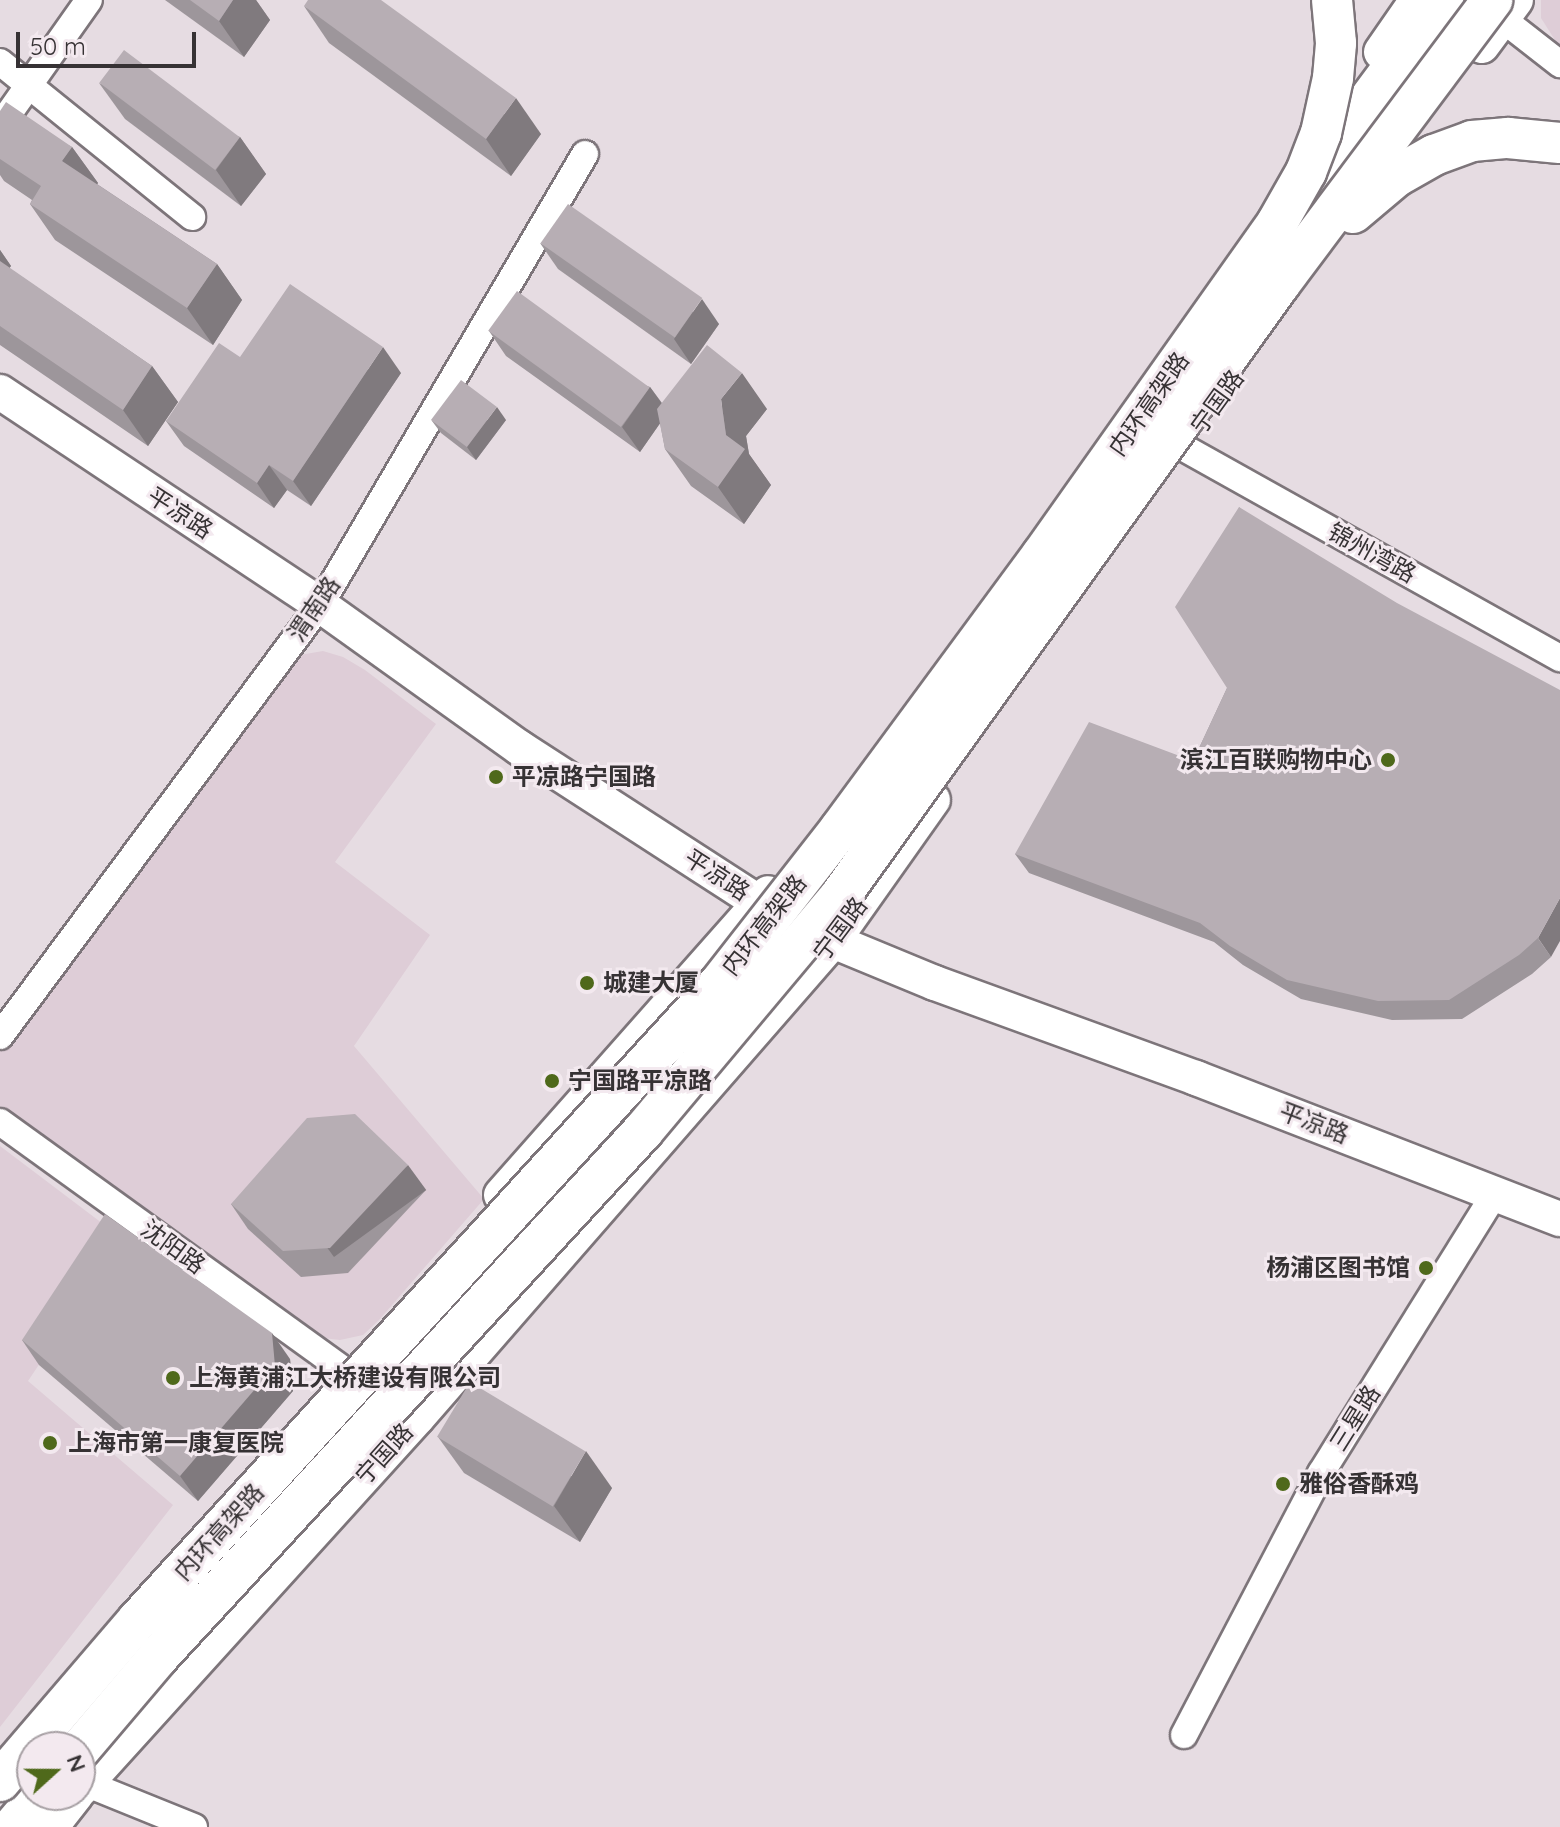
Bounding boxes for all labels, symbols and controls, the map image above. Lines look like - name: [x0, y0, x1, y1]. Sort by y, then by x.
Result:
- scale bar: [20, 16, 200, 66]
- text: 50 m: [30, 31, 86, 61]
- street label: 内环高架路: [1103, 347, 1195, 461]
- street label: 宁国路: [1184, 364, 1250, 440]
- street label: 平凉路: [142, 481, 218, 545]
- street label: 锦州湾路: [1323, 517, 1421, 589]
- street label: 渭南路: [282, 571, 346, 647]
- place label: 滨江百联购物中心: [1180, 746, 1372, 774]
- marker: 滨江百联购物中心: [1379, 751, 1397, 769]
- place label: 平凉路宁国路: [512, 763, 656, 791]
- marker: 平凉路宁国路: [487, 768, 505, 786]
- street label: 平凉路: [679, 843, 755, 907]
- street label: 内环高架路: [716, 869, 812, 981]
- street label: 宁国路: [807, 892, 873, 966]
- place label: 城建大厦: [603, 969, 699, 997]
- marker: 城建大厦: [578, 974, 596, 992]
- place label: 宁国路平凉路: [568, 1067, 712, 1095]
- marker: 宁国路平凉路: [543, 1072, 561, 1090]
- street label: 平凉路: [1275, 1097, 1353, 1149]
- street label: 沈阳路: [135, 1214, 211, 1280]
- place label: 杨浦区图书馆: [1266, 1254, 1410, 1282]
- marker: 杨浦区图书馆: [1417, 1259, 1435, 1277]
- place label: 上海黄浦江大桥建设有限公司: [189, 1364, 501, 1392]
- marker: 上海黄浦江大桥建设有限公司: [164, 1369, 182, 1387]
- street label: 三星路: [1324, 1380, 1386, 1456]
- street label: 宁国路: [349, 1418, 419, 1490]
- place label: 上海市第一康复医院: [68, 1429, 284, 1457]
- marker: 上海市第一康复医院: [39, 1432, 61, 1454]
- place label: 雅俗香酥鸡: [1299, 1470, 1419, 1498]
- marker: 雅俗香酥鸡: [1274, 1475, 1292, 1493]
- street label: 内环高架路: [168, 1478, 270, 1586]
- north arrow: [16, 1731, 96, 1811]
- text: N: [61, 1751, 93, 1776]

